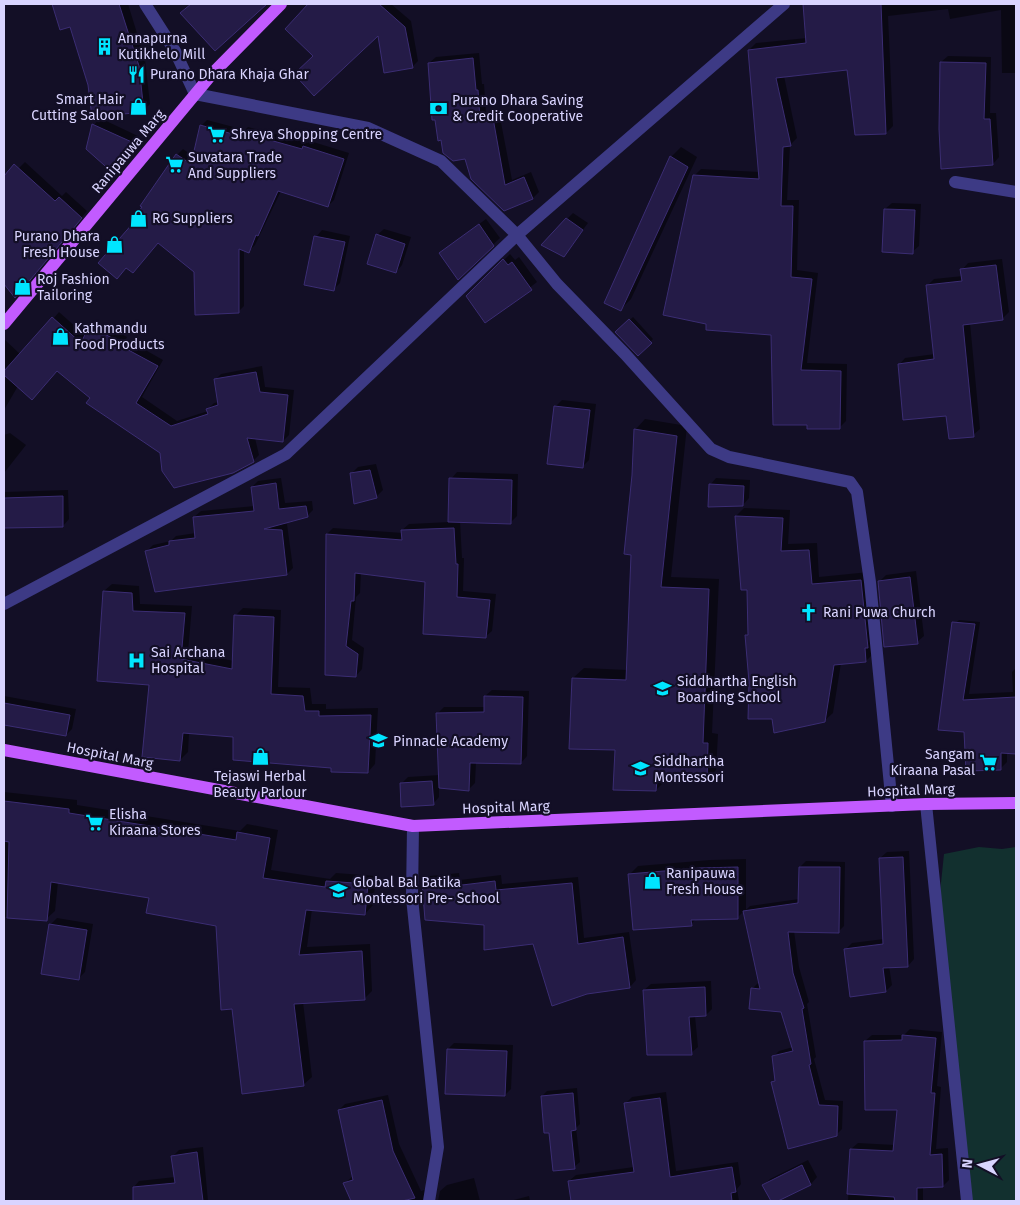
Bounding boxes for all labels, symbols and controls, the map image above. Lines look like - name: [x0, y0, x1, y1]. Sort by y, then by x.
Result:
- place label: Annapurna Kutikhelo Mill: [118, 30, 205, 63]
- building icon: Annapurna Kutikhelo Mill: [94, 36, 114, 56]
- restaurant icon: Purano Dhara Khaja Ghar: [126, 64, 146, 84]
- place label: Purano Dhara Khaja Ghar: [150, 66, 309, 83]
- place label: Smart Hair Cutting Saloon: [31, 91, 125, 124]
- place label: Purano Dhara Saving & Credit Cooperative: [452, 92, 584, 125]
- shop icon: Smart Hair Cutting Saloon: [128, 97, 148, 117]
- bank icon: Purano Dhara Saving & Credit Cooperative: [428, 98, 448, 118]
- street label: Ranipauwa Marg: [88, 105, 169, 197]
- supermarket icon: Shreya Shopping Centre: [207, 124, 227, 144]
- place label: Shreya Shopping Centre: [231, 126, 382, 143]
- place label: Suvatara Trade And Suppliers: [188, 149, 282, 182]
- supermarket icon: Suvatara Trade And Suppliers: [164, 155, 184, 175]
- shop icon: RG Suppliers: [128, 208, 148, 228]
- place label: RG Suppliers: [152, 210, 233, 227]
- place label: Purano Dhara Fresh House: [14, 228, 100, 261]
- shop icon: Purano Dhara Fresh House: [104, 234, 124, 254]
- place label: Roj Fashion Tailoring: [37, 271, 110, 304]
- shop icon: Roj Fashion Tailoring: [13, 277, 33, 297]
- place label: Kathmandu Food Products: [74, 320, 165, 353]
- shop icon: Kathmandu Food Products: [50, 326, 70, 346]
- church icon: Rani Puwa Church: [799, 602, 819, 622]
- place label: Rani Puwa Church: [823, 604, 936, 621]
- place label: Sai Archana Hospital: [151, 644, 225, 677]
- hospital icon: Sai Archana Hospital: [127, 650, 147, 670]
- place label: Siddhartha English Boarding School: [677, 673, 797, 706]
- school or university icon: Siddhartha English Boarding School: [653, 679, 673, 699]
- school or university icon: Pinnacle Academy: [369, 731, 389, 751]
- place label: Pinnacle Academy: [393, 733, 508, 750]
- street label: Hospital Marg: [65, 739, 155, 772]
- shop icon: Tejaswi Herbal Beauty Parlour: [250, 746, 270, 766]
- place label: Sangam Kiraana Pasal: [890, 746, 975, 779]
- supermarket icon: Sangam Kiraana Pasal: [979, 752, 999, 772]
- place label: Siddhartha Montessori: [654, 753, 724, 786]
- school or university icon: Siddhartha Montessori: [630, 759, 650, 779]
- place label: Tejaswi Herbal Beauty Parlour: [213, 768, 307, 801]
- street label: Hospital Marg: [867, 780, 956, 801]
- street label: Hospital Marg: [462, 797, 551, 818]
- place label: Elisha Kiraana Stores: [109, 806, 201, 839]
- supermarket icon: Elisha Kiraana Stores: [85, 812, 105, 832]
- place label: Ranipauwa Fresh House: [666, 865, 743, 898]
- shop icon: Ranipauwa Fresh House: [642, 871, 662, 891]
- place label: Global Bal Batika Montessori Pre- School: [353, 874, 500, 907]
- school or university icon: Global Bal Batika Montessori Pre- School: [329, 880, 349, 900]
- north arrow: [955, 1140, 1005, 1190]
- text: N: [959, 1158, 977, 1169]

